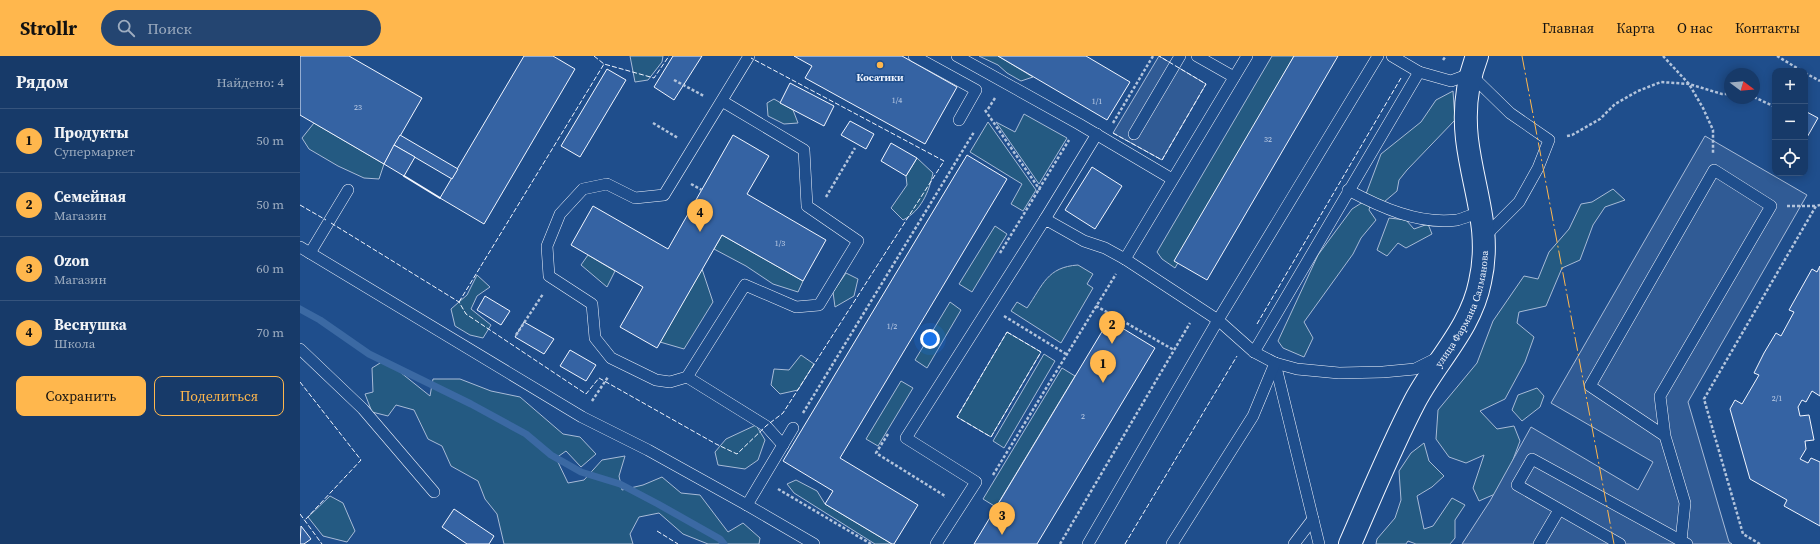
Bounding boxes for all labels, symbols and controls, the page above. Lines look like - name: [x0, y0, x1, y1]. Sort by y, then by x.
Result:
- search box: [101, 10, 381, 46]
- text: Strollr: [20, 15, 77, 41]
- icon: search: [115, 17, 137, 39]
- text: Поиск: [147, 18, 192, 39]
- text: Главная: [1542, 18, 1594, 38]
- text: Карта: [1616, 18, 1655, 38]
- text: О нас: [1677, 18, 1713, 38]
- text: Контакты: [1735, 18, 1800, 38]
- marker: Косатики: [875, 60, 885, 70]
- north arrow: [1724, 68, 1760, 104]
- map controls: [1772, 68, 1808, 176]
- button: +: [1772, 68, 1808, 104]
- text: Рядом: [16, 70, 68, 94]
- place label: Косатики: [856, 71, 904, 84]
- text: Найдено: 4: [217, 74, 284, 91]
- house number: 1/4: [892, 95, 902, 106]
- house number: 1/1: [1092, 96, 1102, 107]
- house number: 23: [354, 102, 362, 113]
- button: −: [1772, 104, 1808, 140]
- text: Продукты: [54, 122, 129, 143]
- text: 1: [25, 132, 33, 149]
- text: 50 m: [256, 132, 284, 149]
- house number: 32: [1264, 134, 1272, 145]
- button: locate: [1772, 140, 1808, 176]
- text: Супермаркет: [54, 143, 135, 160]
- text: Семейная: [54, 186, 126, 207]
- text: 2: [25, 196, 33, 213]
- text: 50 m: [256, 196, 284, 213]
- pin: 4: [687, 199, 713, 232]
- text: Магазин: [54, 207, 107, 224]
- house number: 1/3: [775, 238, 785, 249]
- street label: улица Фармана Салманова: [1432, 249, 1490, 369]
- text: Ozon: [54, 250, 89, 271]
- text: 3: [25, 260, 33, 277]
- text: 60 m: [256, 260, 284, 277]
- text: Магазин: [54, 271, 107, 288]
- pin: 2: [1099, 311, 1125, 344]
- text: Веснушка: [54, 314, 127, 335]
- house number: 1/2: [887, 321, 897, 332]
- text: 4: [25, 324, 33, 341]
- text: 70 m: [256, 324, 284, 341]
- your location: [920, 329, 940, 349]
- text: Школа: [54, 335, 95, 352]
- pin: 1: [1090, 350, 1116, 383]
- button: Сохранить: [16, 376, 146, 416]
- button: Поделиться: [154, 376, 284, 416]
- house number: 2/1: [1772, 393, 1782, 404]
- house number: 2: [1081, 411, 1085, 422]
- pin: 3: [989, 502, 1015, 535]

